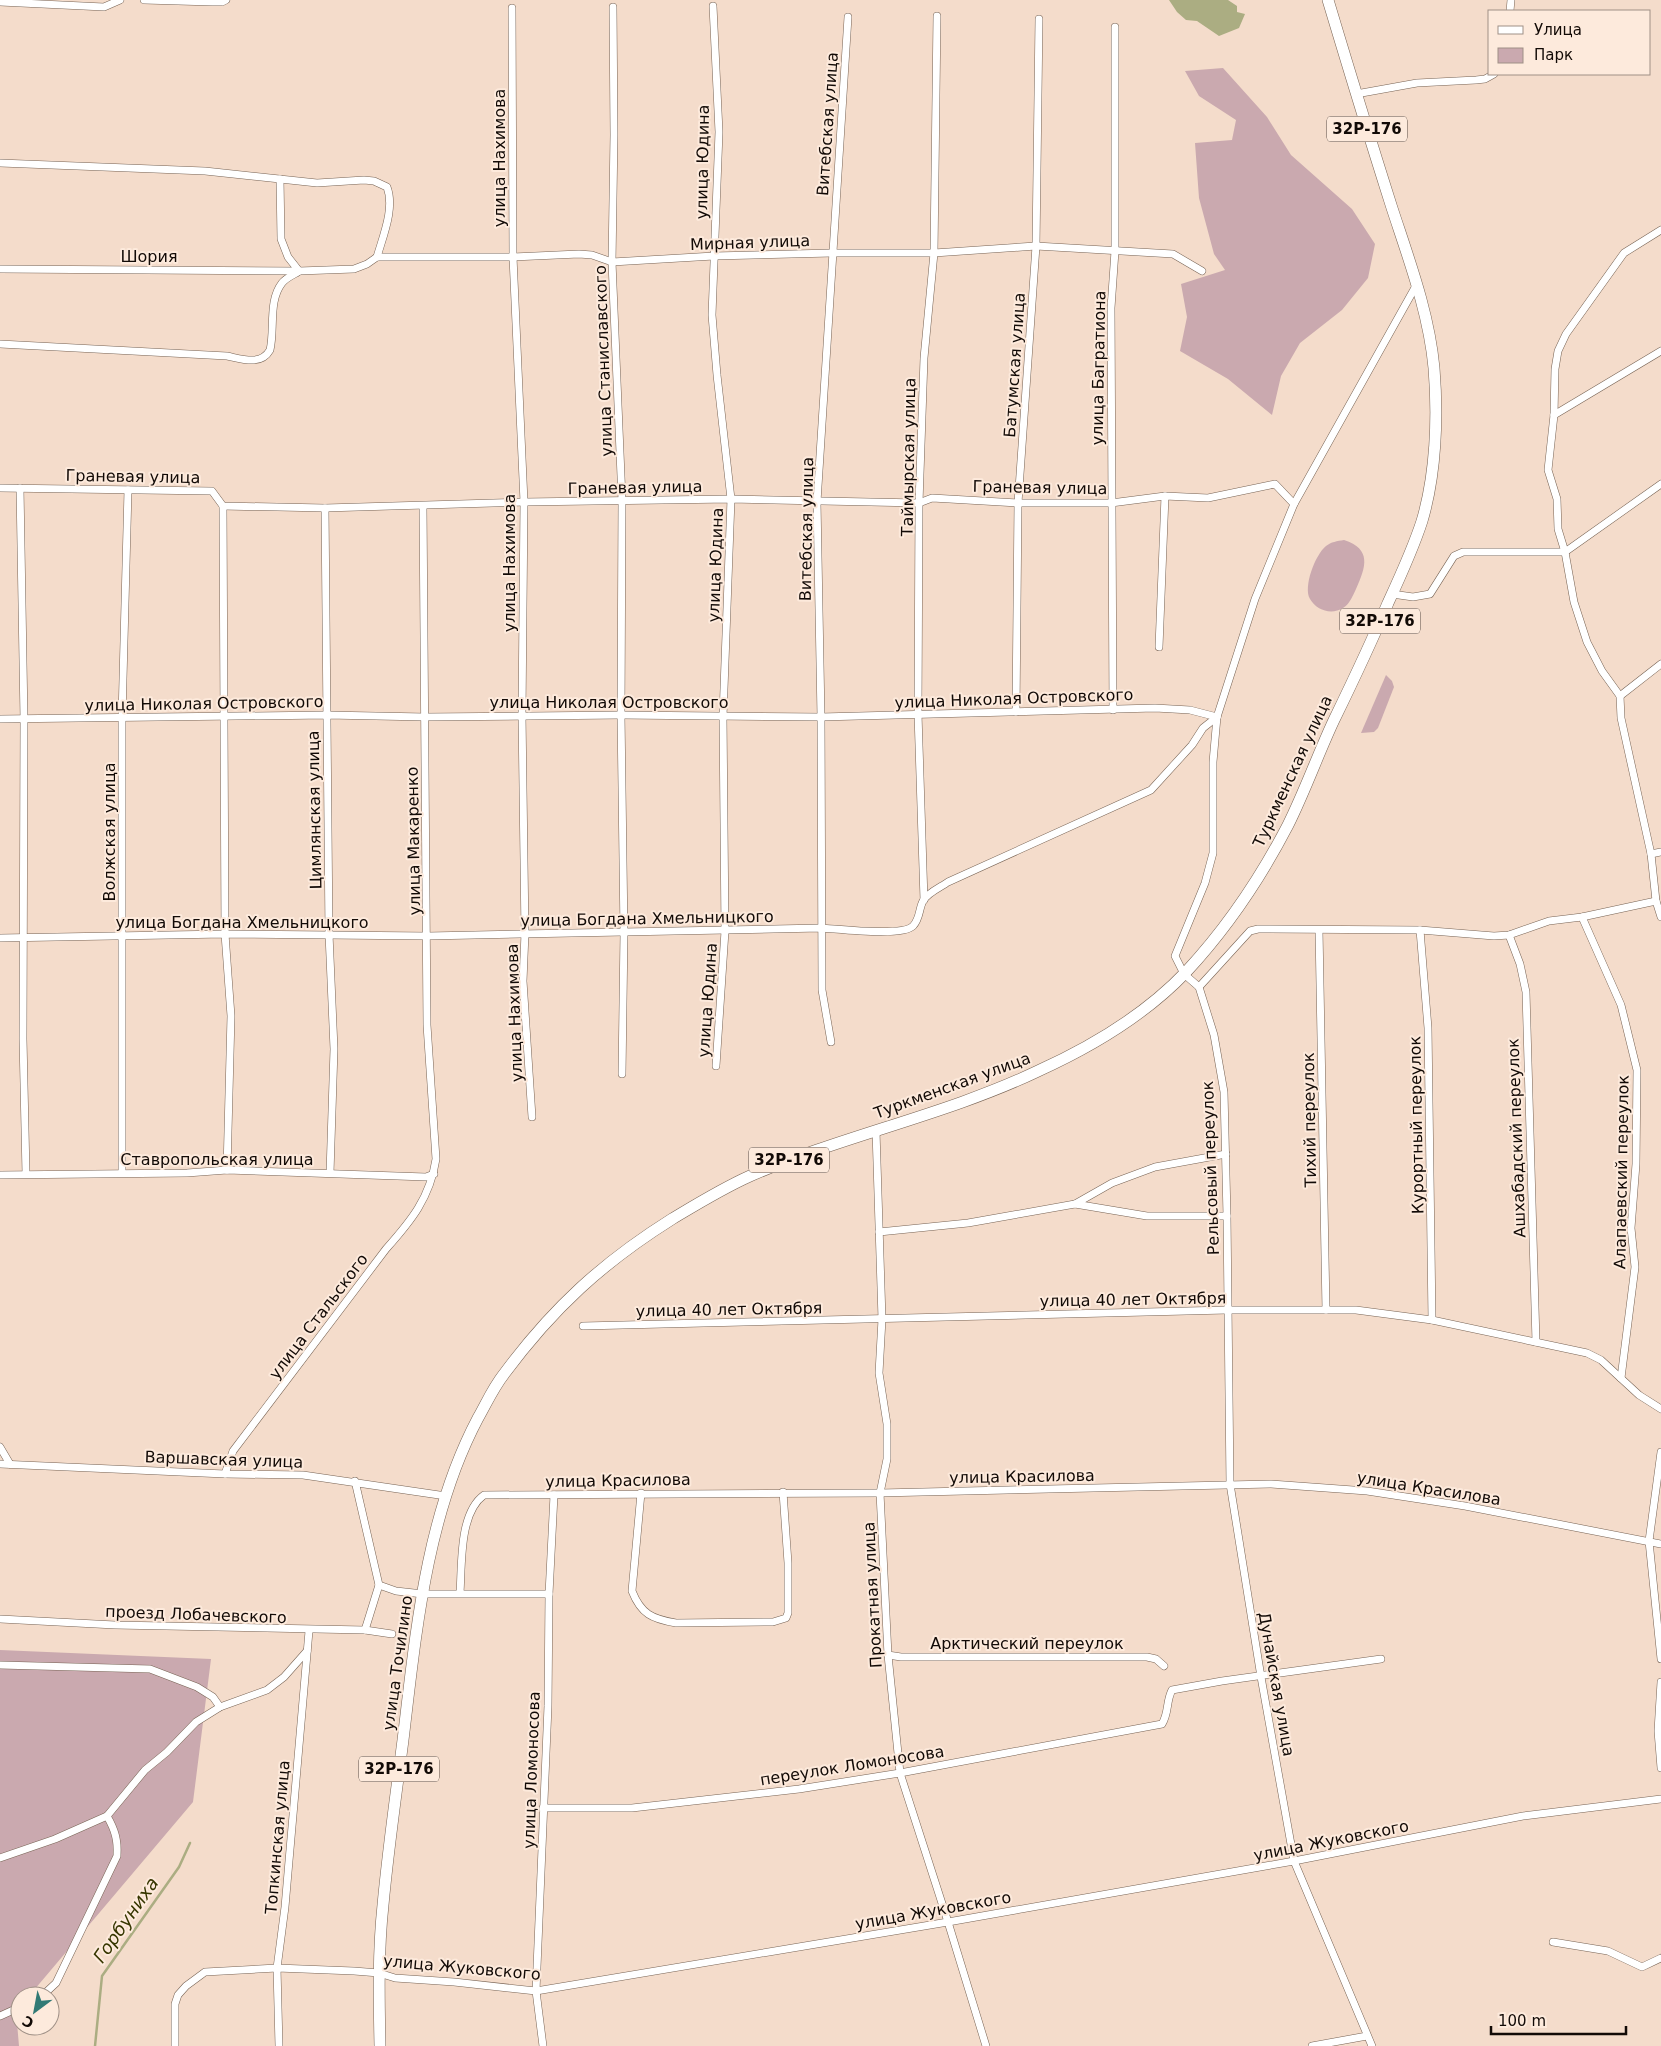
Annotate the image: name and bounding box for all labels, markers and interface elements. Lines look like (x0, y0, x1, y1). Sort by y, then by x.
legend (1488, 10, 1651, 75)
text: Улица (1534, 21, 1582, 39)
text: Парк (1534, 46, 1573, 64)
street label: Витебская улица (813, 51, 842, 197)
street label: улица Нахимова (490, 89, 509, 227)
street label: улица Юдина (692, 104, 713, 220)
road number: 32Р-176 (1327, 116, 1407, 142)
street label: Мирная улица (690, 231, 810, 254)
street label: Шория (120, 247, 178, 266)
street label: улица Станиславского (591, 265, 616, 457)
street label: улица Багратиона (1088, 290, 1109, 446)
street label: Батумская улица (1000, 292, 1029, 438)
street label: Таймырская улица (898, 378, 919, 537)
street label: Витебская улица (796, 457, 817, 601)
street label: Граневая улица (65, 466, 201, 487)
street label: Граневая улица (567, 477, 703, 498)
street label: Граневая улица (972, 477, 1108, 498)
street label: улица Нахимова (500, 494, 519, 632)
street label: улица Юдина (704, 507, 727, 623)
road number: 32Р-176 (1340, 608, 1420, 634)
street label: улица Николая Островского (894, 685, 1134, 712)
street label: улица Николая Островского (84, 692, 324, 715)
street label: Туркменская улица (1249, 692, 1336, 851)
street label: улица Николая Островского (489, 693, 729, 712)
street label: Цимлянская улица (304, 730, 325, 890)
street label: Волжская улица (100, 762, 119, 902)
street label: улица Макаренко (403, 766, 424, 916)
street label: улица Богдана Хмельницкого (520, 907, 774, 930)
street label: улица Богдана Хмельницкого (115, 913, 369, 932)
street label: улица Юдина (694, 942, 721, 1058)
street label: улица Нахимова (503, 943, 526, 1083)
street label: Курортный переулок (1405, 1035, 1428, 1214)
street label: Ашхабадский переулок (1504, 1038, 1529, 1238)
street label: Туркменская улица (870, 1048, 1033, 1123)
street label: Тихий переулок (1299, 1052, 1320, 1189)
street label: Алапаевский переулок (1610, 1074, 1633, 1269)
street label: Рельсовый переулок (1198, 1080, 1223, 1256)
road number: 32Р-176 (749, 1148, 829, 1172)
street label: Ставропольская улица (120, 1150, 314, 1169)
street label: улица Стальского (265, 1250, 372, 1383)
street label: улица 40 лет Октября (1040, 1288, 1226, 1311)
street label: улица 40 лет Октября (636, 1298, 822, 1321)
street label: Варшавская улица (144, 1447, 304, 1472)
street label: улица Красилова (949, 1466, 1095, 1487)
street label: улица Красилова (1356, 1468, 1502, 1509)
street label: улица Красилова (545, 1470, 691, 1491)
street label: Прокатная улица (859, 1521, 886, 1669)
street label: улица Точилино (379, 1594, 416, 1732)
street label: проезд Лобачевского (105, 1602, 287, 1627)
street label: Дунайская улица (1254, 1610, 1299, 1758)
street label: Арктический переулок (930, 1634, 1124, 1653)
street label: улица Ломоносова (519, 1691, 544, 1849)
street label: переулок Ломоносова (759, 1742, 946, 1789)
road number: 32Р-176 (359, 1756, 439, 1782)
street label: Топкинская улица (261, 1759, 294, 1916)
street label: улица Жуковского (1252, 1816, 1410, 1865)
water label: Горбуниха (88, 1873, 163, 1966)
street label: улица Жуковского (854, 1887, 1012, 1934)
street label: улица Жуковского (382, 1951, 541, 1984)
north arrow (10, 1986, 60, 2036)
scale bar (1491, 2004, 1626, 2036)
text: 100 m (1498, 2012, 1546, 2030)
text: С (20, 2013, 37, 2032)

